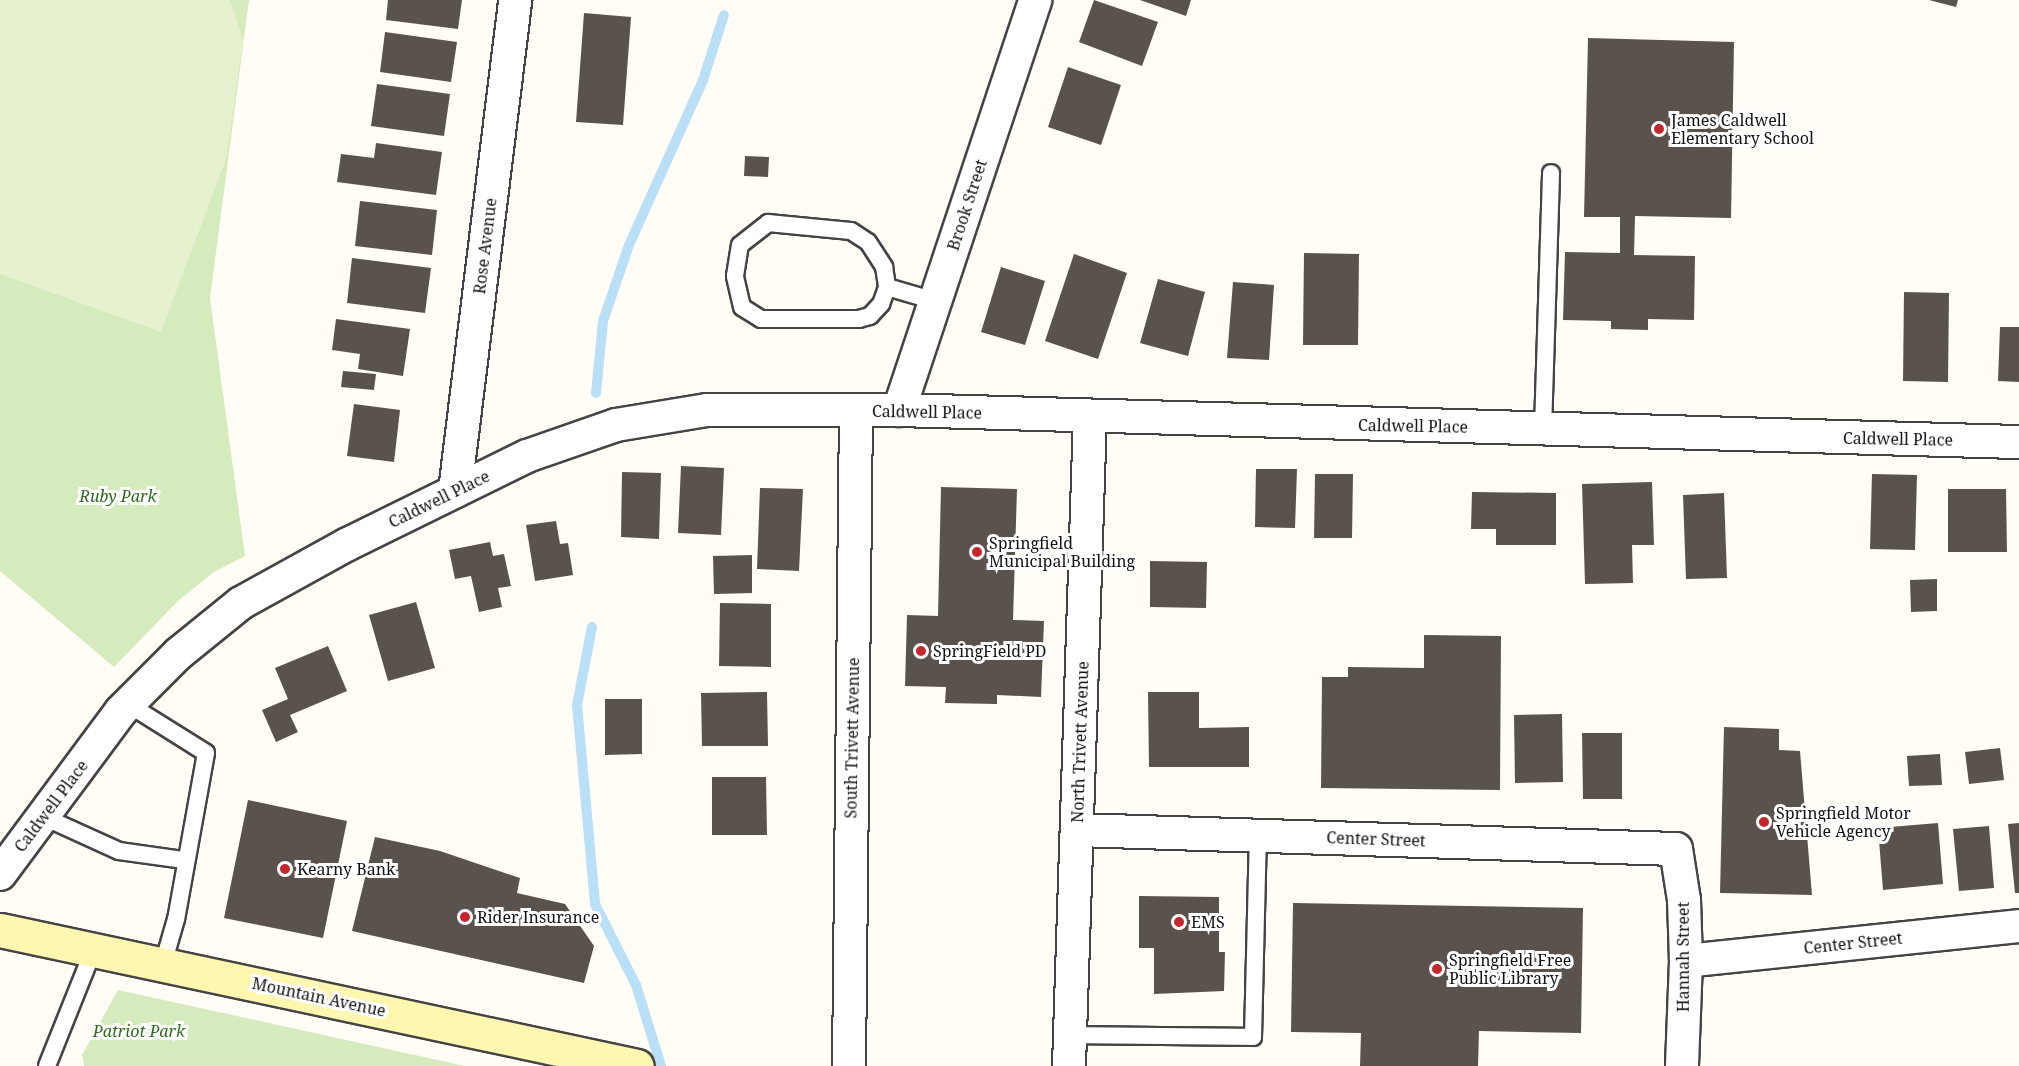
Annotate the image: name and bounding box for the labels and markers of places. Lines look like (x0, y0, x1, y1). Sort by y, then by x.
place label: James Caldwell Elementary School (1671, 110, 1814, 148)
marker: James Caldwell Elementary School (1652, 122, 1666, 136)
place label: Springfield Municipal Building (989, 533, 1135, 571)
marker: Springfield Municipal Building (970, 545, 984, 559)
place label: SpringField PD (933, 641, 1046, 661)
marker: SpringField PD (914, 644, 928, 658)
place label: Springfield Motor Vehicle Agency (1776, 803, 1911, 841)
marker: Springfield Motor Vehicle Agency (1757, 815, 1771, 829)
place label: Kearny Bank (297, 859, 395, 879)
marker: Kearny Bank (278, 862, 292, 876)
place label: Rider Insurance (477, 907, 599, 927)
marker: Rider Insurance (458, 910, 472, 924)
place label: EMS (1191, 912, 1225, 932)
marker: EMS (1172, 915, 1186, 929)
place label: Springfield Free Public Library (1449, 950, 1571, 988)
marker: Springfield Free Public Library (1430, 962, 1444, 976)

